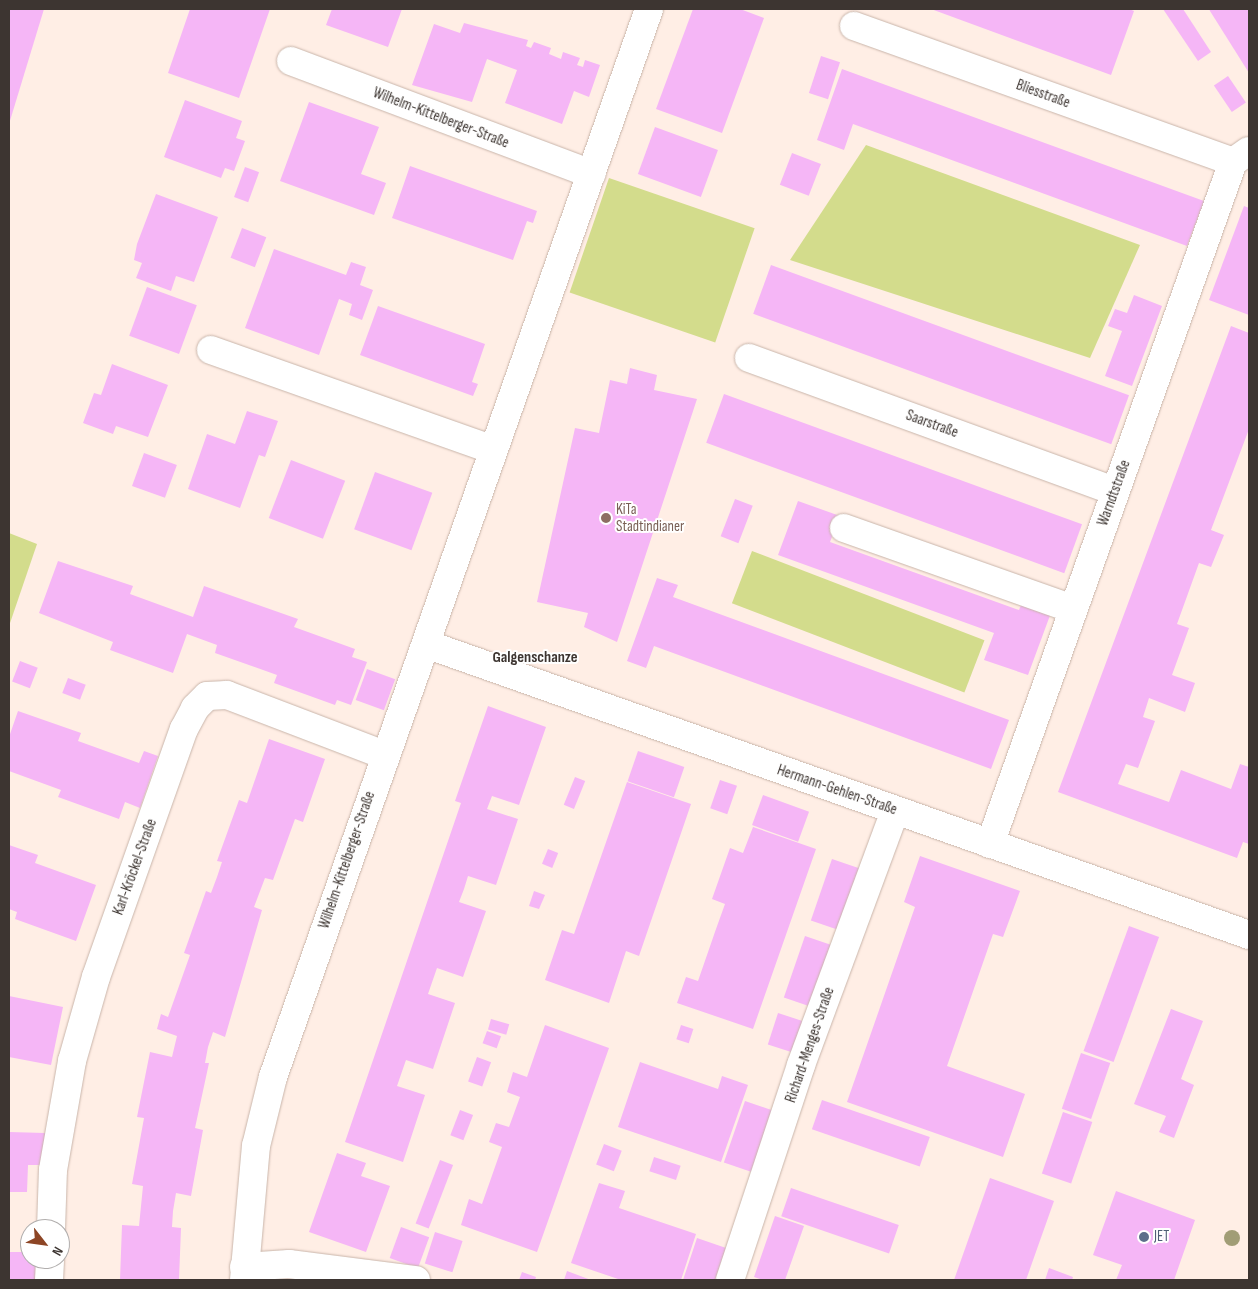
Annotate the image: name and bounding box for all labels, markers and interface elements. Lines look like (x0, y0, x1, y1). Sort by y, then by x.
street label: Bliesstraße (1014, 76, 1072, 112)
street label: Wilhelm-Kittelberger-Straße (371, 84, 511, 152)
street label: Saarstraße (903, 406, 961, 442)
street label: Warndtstraße (1094, 458, 1134, 528)
place label: KiTa Stadtindianer (616, 500, 684, 535)
marker: KiTa Stadtindianer (600, 512, 612, 524)
district label: Galgenschanze (492, 648, 578, 668)
street label: Hermann-Gehlen-Straße (775, 761, 899, 819)
street label: Wilhelm-Kittelberger-Straße (315, 789, 379, 931)
street label: Karl-Kröckel-Straße (109, 816, 161, 918)
street label: Richard-Menges-Straße (782, 985, 838, 1105)
north arrow (20, 1219, 70, 1269)
place label: JET (1154, 1228, 1169, 1246)
marker: JET (1138, 1231, 1150, 1243)
text: N (48, 1244, 67, 1259)

